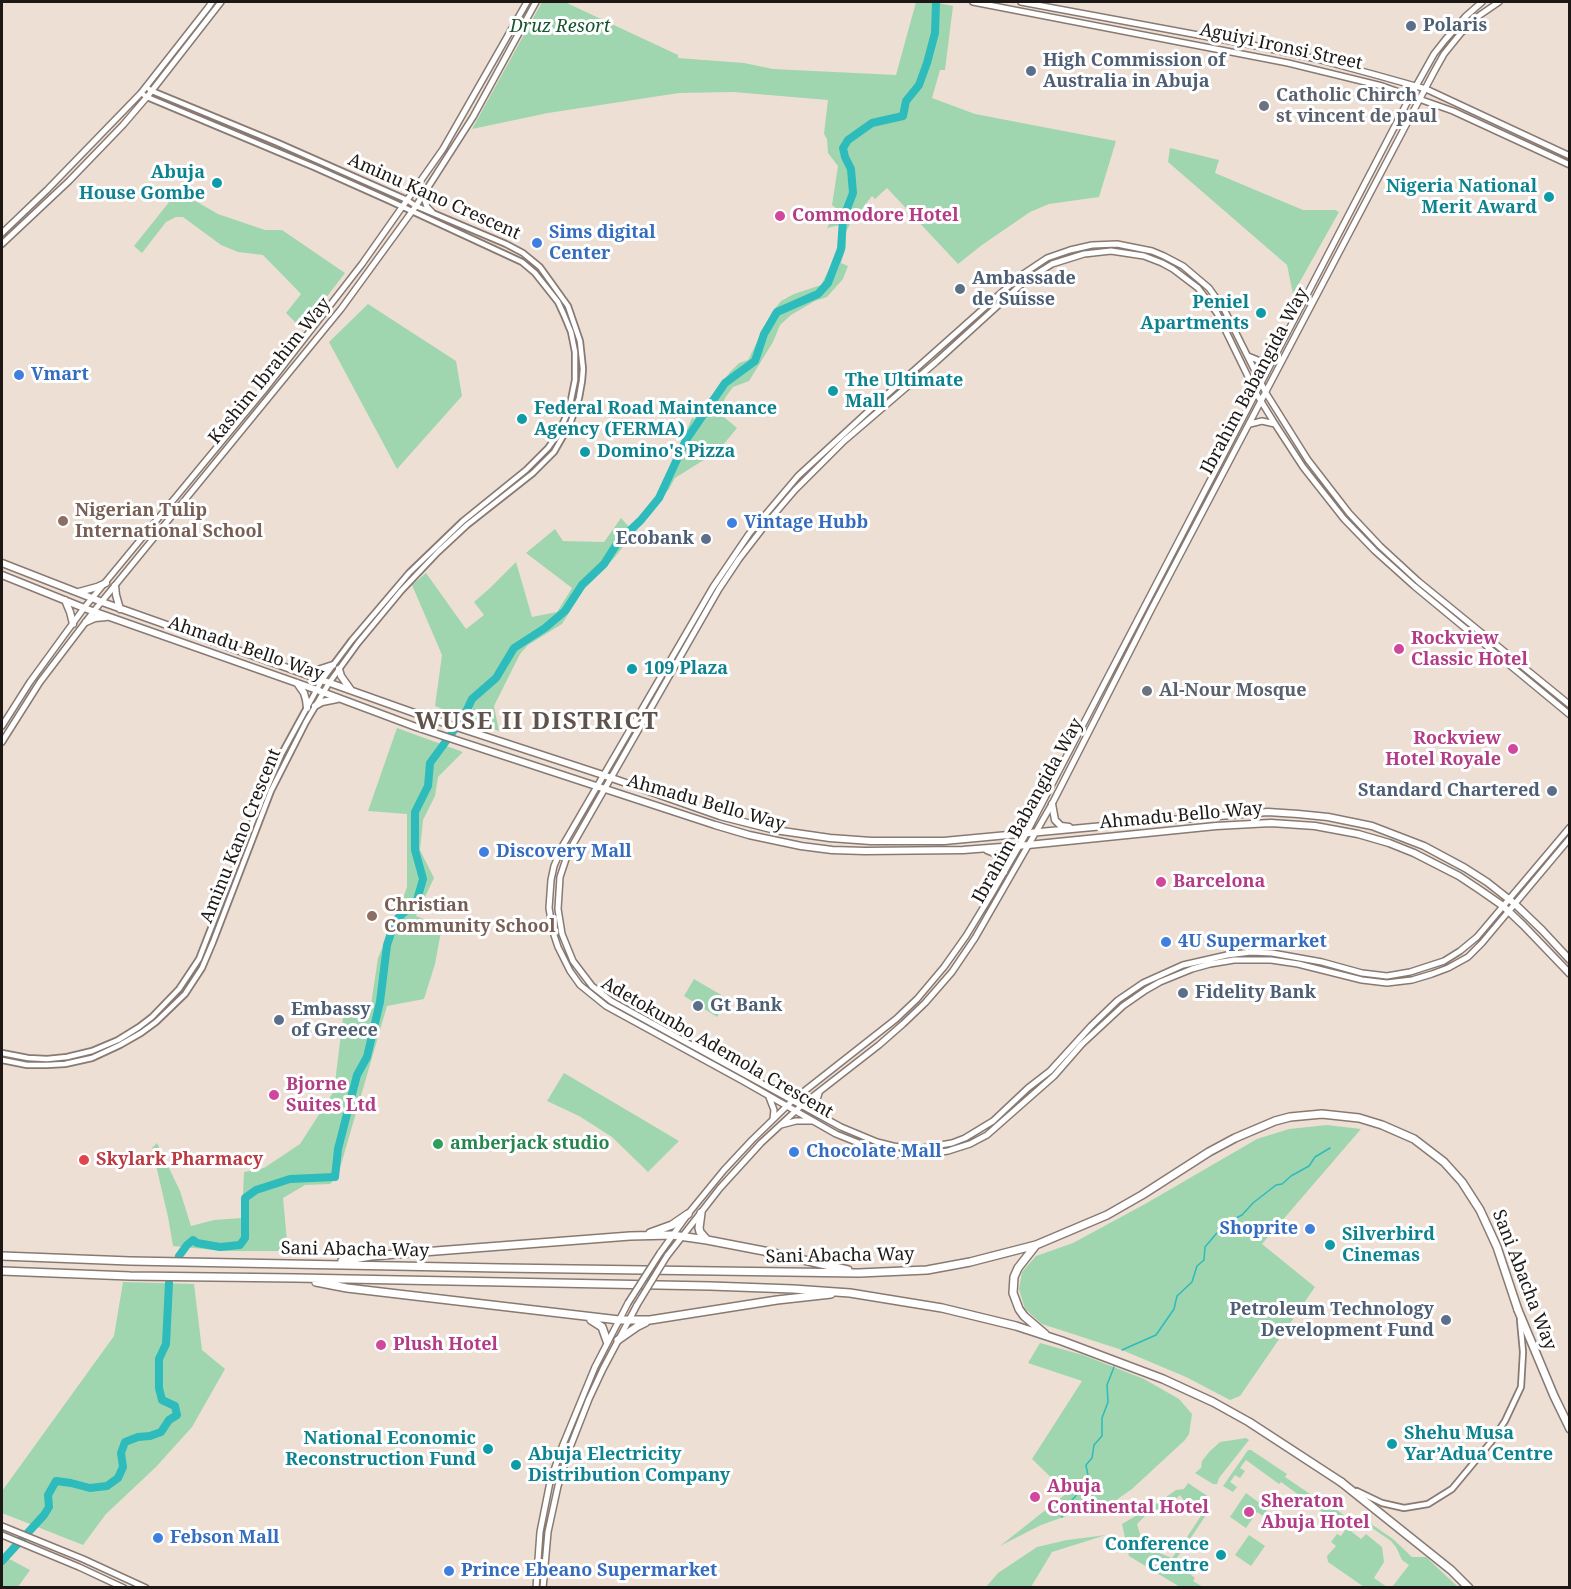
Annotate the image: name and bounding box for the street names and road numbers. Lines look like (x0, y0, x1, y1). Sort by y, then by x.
street label: Aguiyi Ironsi Street (1198, 19, 1364, 75)
street label: Aminu Kano Crescent (345, 149, 523, 245)
street label: Ibrahim Babangida Way (1197, 284, 1313, 478)
street label: Kashim Ibrahim Way (204, 293, 336, 449)
street label: Ahmadu Bello Way (165, 612, 327, 686)
street label: Ibrahim Babangida Way (968, 715, 1088, 907)
street label: Aminu Kano Crescent (196, 746, 286, 926)
street label: Ahmadu Bello Way (624, 770, 788, 836)
street label: Ahmadu Bello Way (1099, 798, 1263, 834)
street label: Adetokunbo Ademola Crescent (597, 973, 837, 1123)
street label: Sani Abacha Way (1487, 1207, 1561, 1353)
street label: Sani Abacha Way (281, 1238, 429, 1262)
street label: Sani Abacha Way (766, 1244, 914, 1268)

